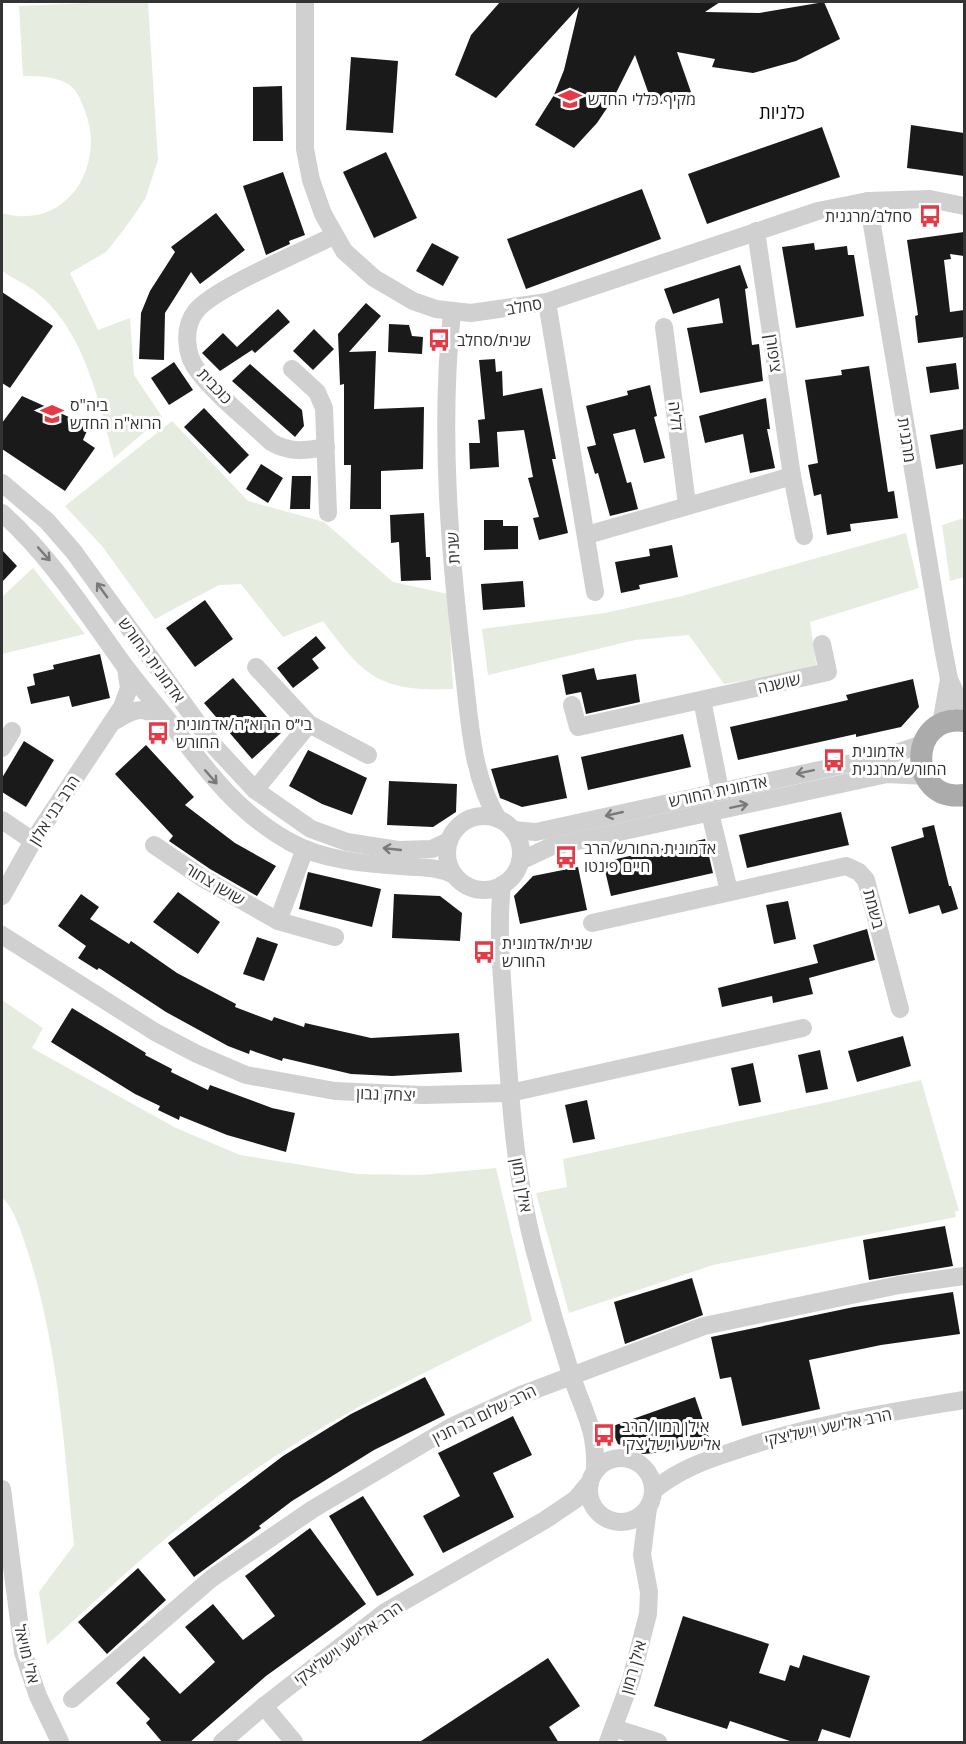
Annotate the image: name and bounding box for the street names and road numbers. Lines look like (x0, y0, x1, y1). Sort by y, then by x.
street label: סחלב (504, 292, 544, 320)
street label: ציפורן (760, 333, 788, 374)
street label: כוכבית (193, 363, 237, 409)
street label: דליה (663, 400, 689, 432)
street label: מרגנית (893, 416, 921, 464)
street label: שנית (441, 531, 465, 565)
street label: אדמונית החורש (114, 613, 190, 707)
street label: שושנה (755, 667, 803, 699)
street label: אדמונית החורש (667, 770, 769, 812)
street label: הרב בני אלון (23, 771, 85, 849)
street label: שושן צחור (181, 858, 249, 910)
street label: בשמת (858, 887, 890, 932)
street label: יצחק נבון (356, 1082, 416, 1106)
street label: אילן רמון (506, 1156, 538, 1214)
street label: הרב שלום בר חנין (428, 1379, 540, 1449)
street label: הרב אלישע וישליצקי (762, 1403, 894, 1451)
street label: הרב אלישע וישליצקי (289, 1596, 407, 1690)
street label: אלי מויאל (9, 1622, 45, 1686)
street label: אילן רמון (615, 1637, 651, 1697)

